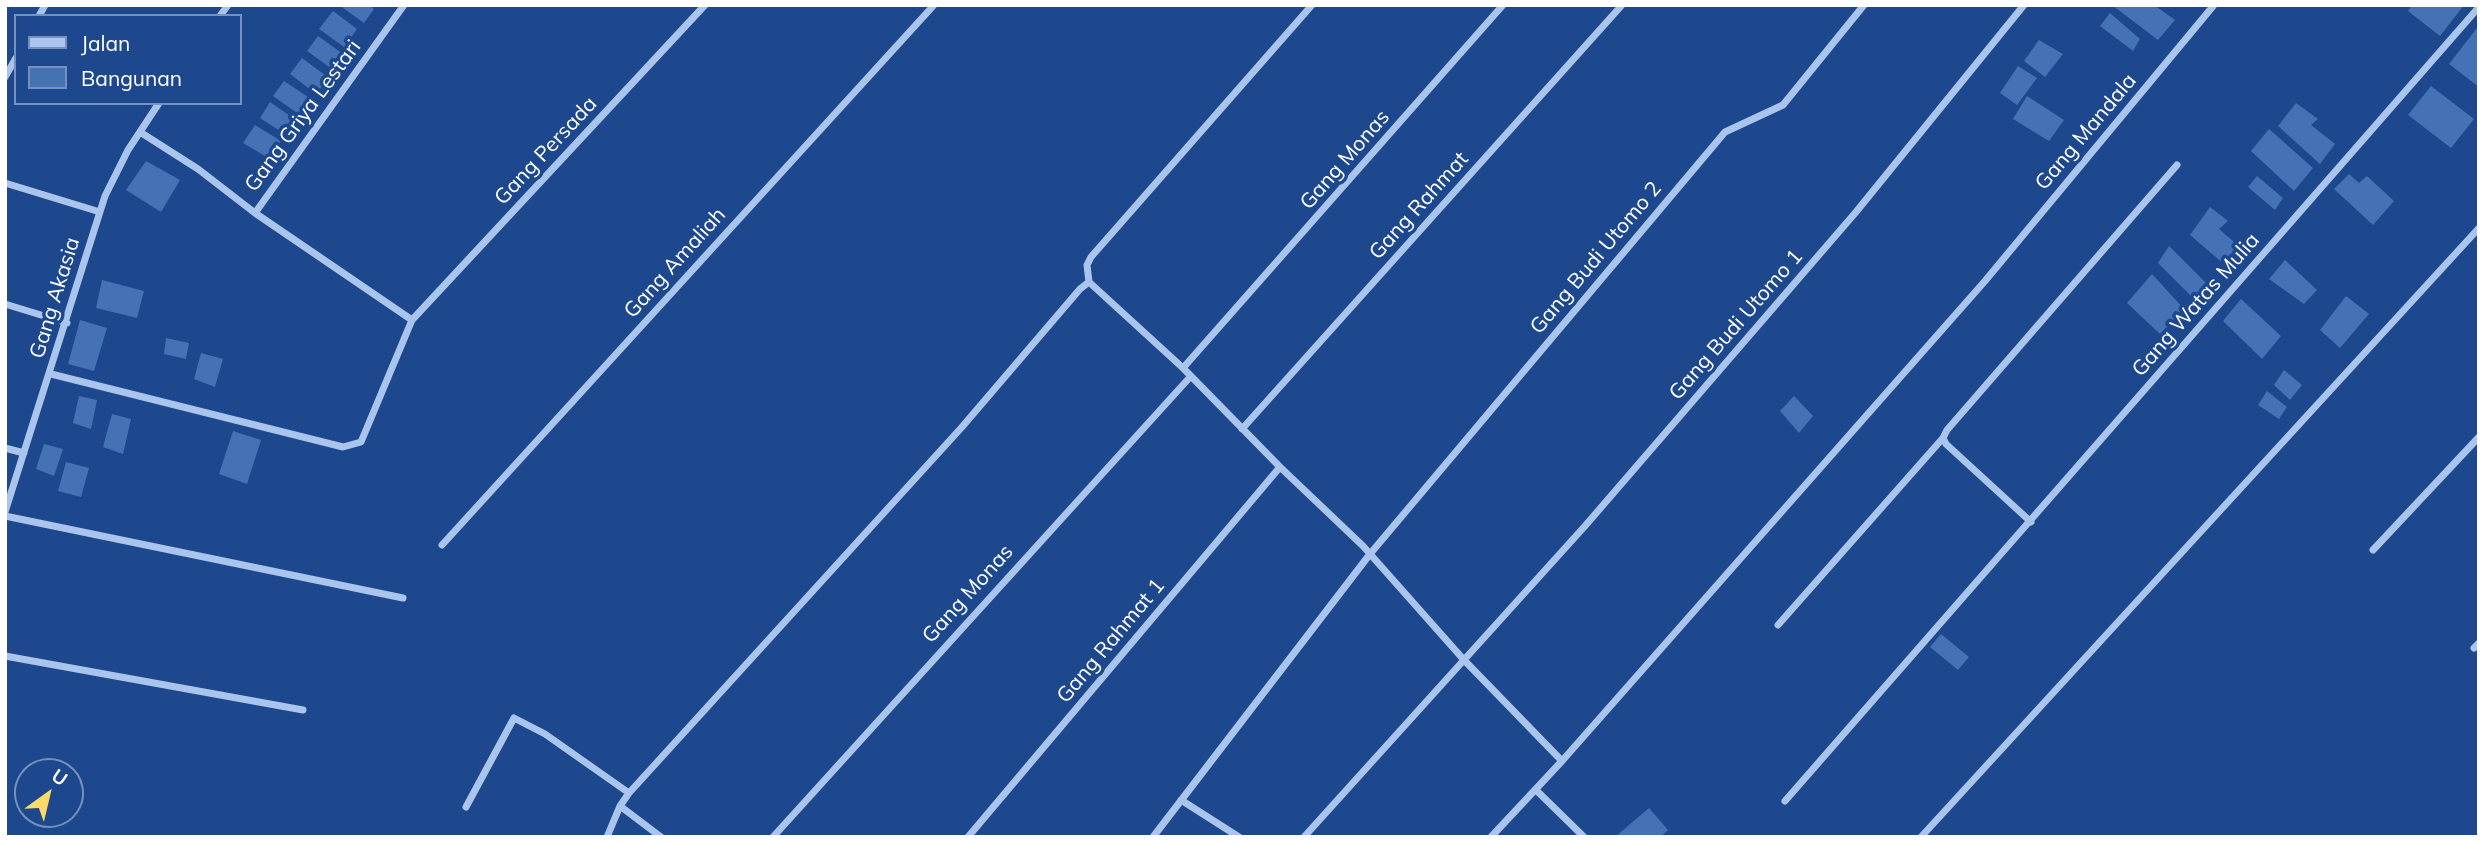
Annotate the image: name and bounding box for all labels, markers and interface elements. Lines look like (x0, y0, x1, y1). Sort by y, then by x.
legend (14, 14, 242, 105)
text: Jalan (81, 30, 130, 56)
street label: Gang Griya Lestari (240, 35, 366, 197)
text: Bangunan (81, 65, 182, 91)
street label: Gang Mandala (2030, 69, 2142, 195)
street label: Gang Persada (489, 92, 603, 210)
street label: Gang Monas (1295, 105, 1395, 215)
street label: Gang Rahmat (1364, 147, 1474, 265)
street label: Gang Budi Utomo 2 (1525, 177, 1667, 339)
street label: Gang Amaliah (619, 203, 731, 323)
street label: Gang Watas Mulia (2127, 228, 2265, 382)
street label: Gang Akasia (25, 234, 85, 362)
street label: Gang Budi Utomo 1 (1664, 245, 1808, 405)
street label: Gang Monas (917, 540, 1019, 648)
street label: Gang Rahmat 1 (1052, 574, 1170, 708)
north arrow (14, 758, 84, 828)
text: U (47, 763, 72, 791)

